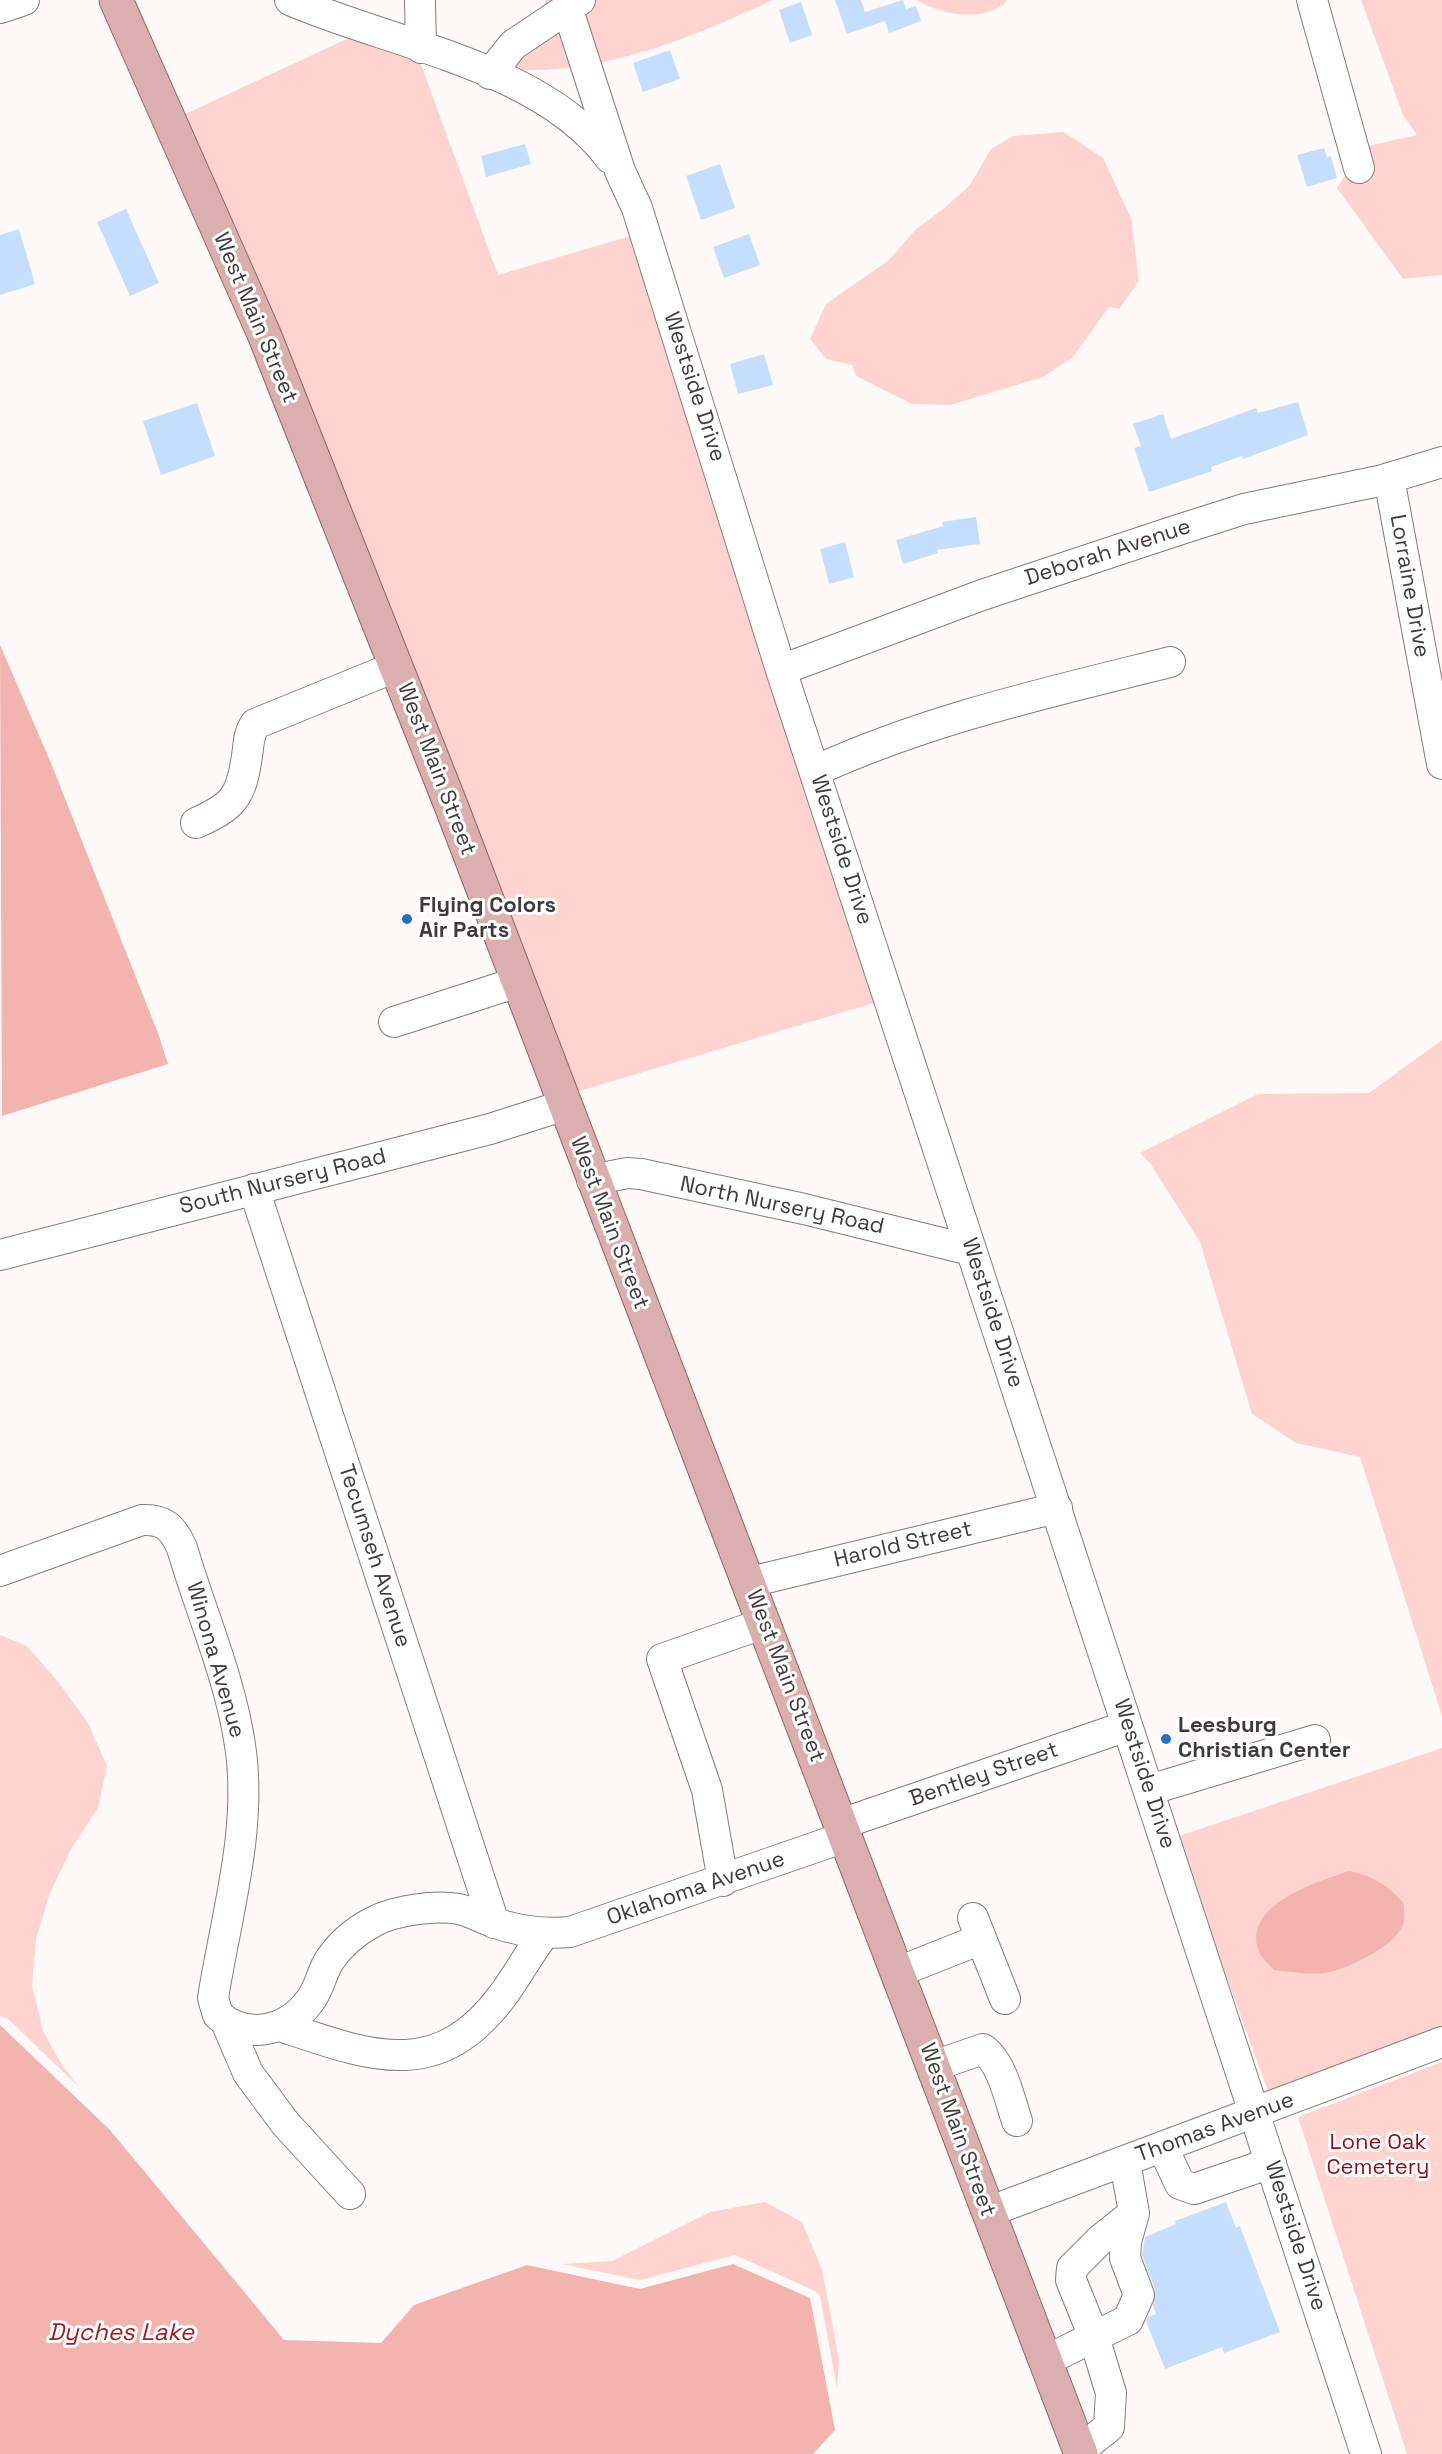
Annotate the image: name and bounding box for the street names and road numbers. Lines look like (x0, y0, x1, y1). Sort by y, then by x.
street label: West Main Street (207, 229, 303, 407)
street label: Westside Drive (657, 309, 731, 465)
street label: Lorraine Drive (1383, 512, 1435, 660)
street label: Deborah Avenue (1022, 514, 1194, 592)
street label: West Main Street (391, 679, 481, 859)
street label: Westside Drive (804, 772, 878, 928)
street label: West Main Street (564, 1133, 654, 1313)
street label: South Nursery Road (177, 1144, 389, 1220)
street label: North Nursery Road (678, 1171, 886, 1241)
street label: Westside Drive (955, 1235, 1029, 1391)
street label: Tecumseh Avenue (332, 1461, 416, 1651)
street label: Harold Street (831, 1516, 975, 1574)
street label: Winona Avenue (180, 1579, 250, 1741)
street label: West Main Street (740, 1586, 830, 1766)
street label: Westside Drive (1107, 1696, 1181, 1852)
street label: Bentley Street (906, 1737, 1062, 1813)
street label: Oklahoma Avenue (603, 1846, 789, 1932)
street label: West Main Street (913, 2040, 1001, 2220)
street label: Thomas Avenue (1132, 2087, 1298, 2169)
street label: Westside Drive (1258, 2158, 1332, 2314)

